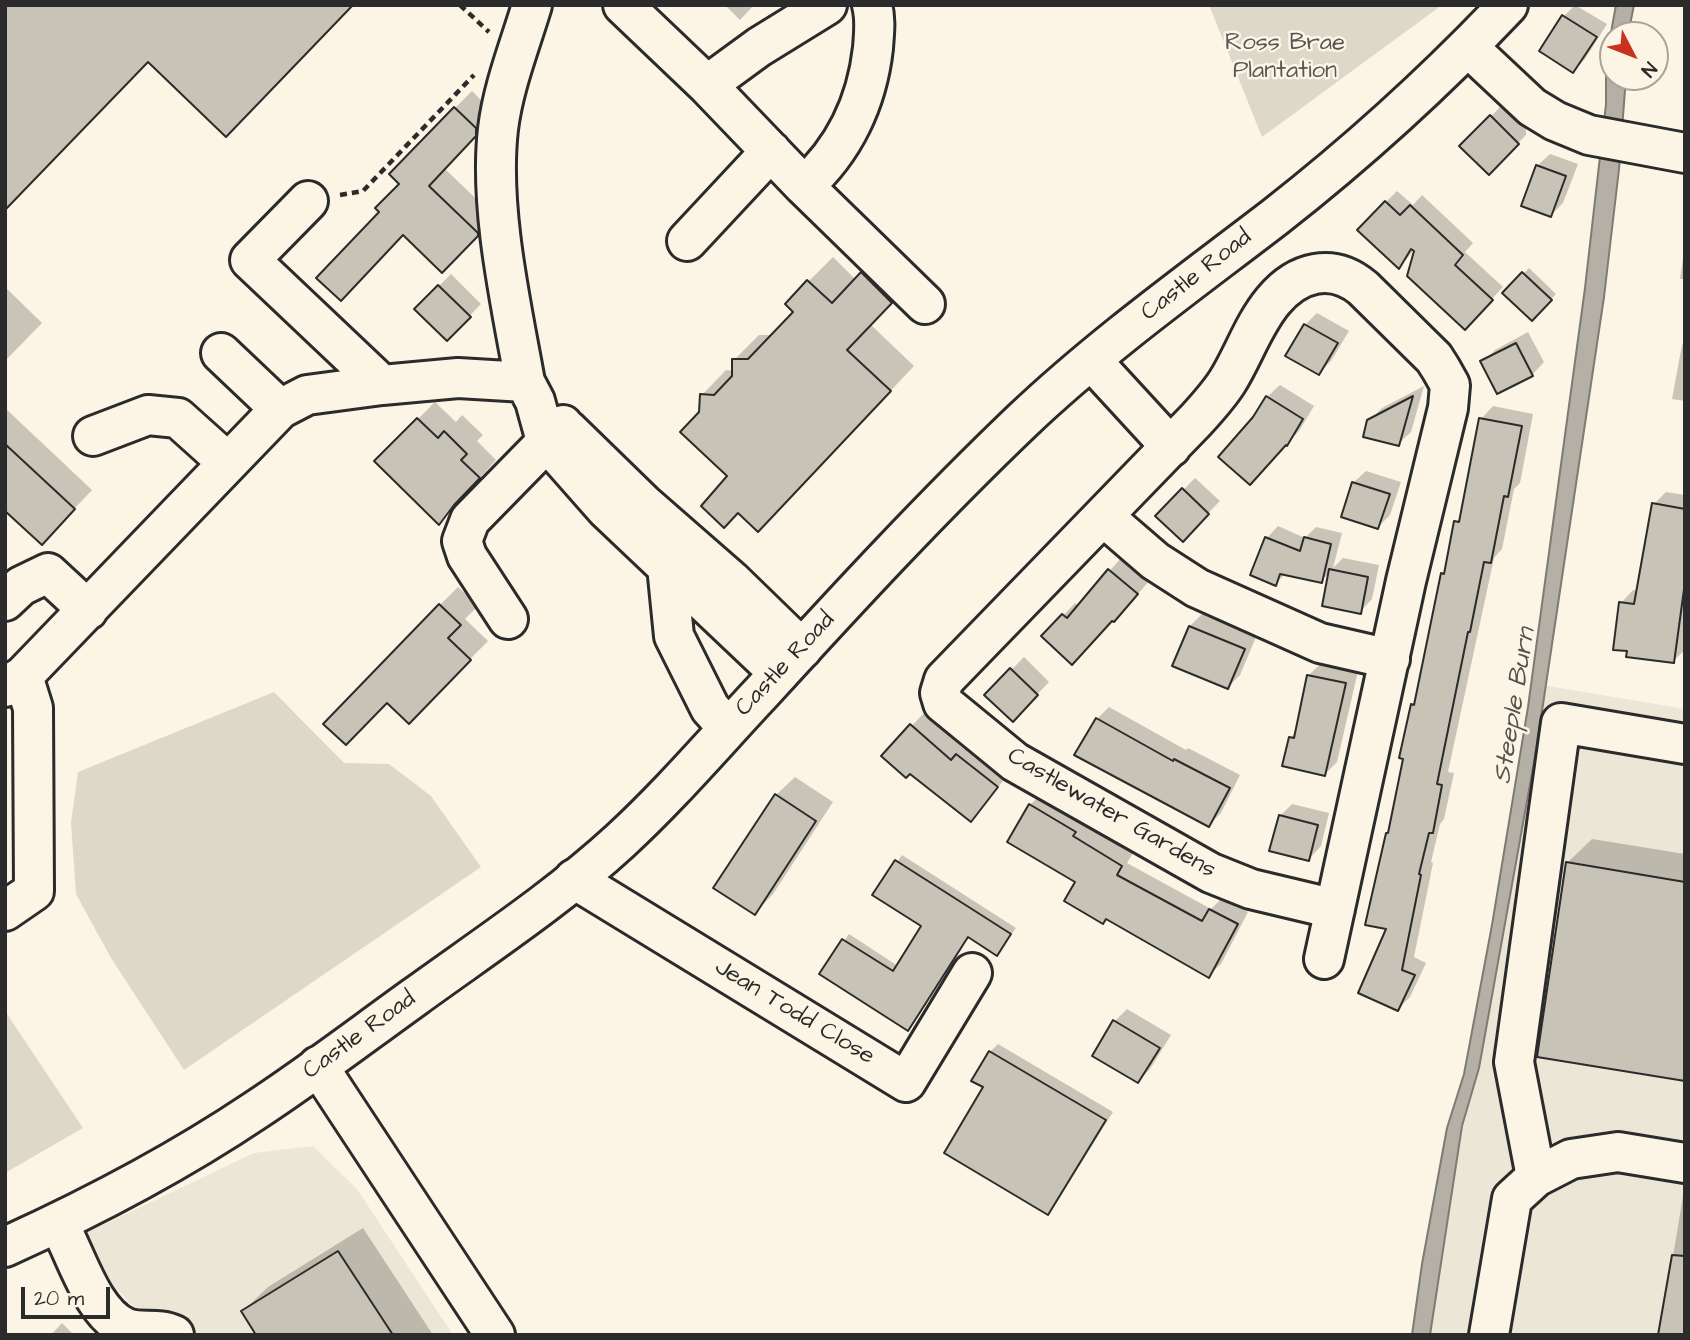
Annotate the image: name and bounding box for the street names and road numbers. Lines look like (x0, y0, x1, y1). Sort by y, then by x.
street label: Castle Road (1136, 224, 1258, 328)
street label: Castle Road (730, 607, 842, 723)
street label: Castlewater Gardens (1001, 742, 1221, 886)
street label: Jean Todd Close (709, 954, 879, 1072)
street label: Castle Road (298, 985, 422, 1087)

